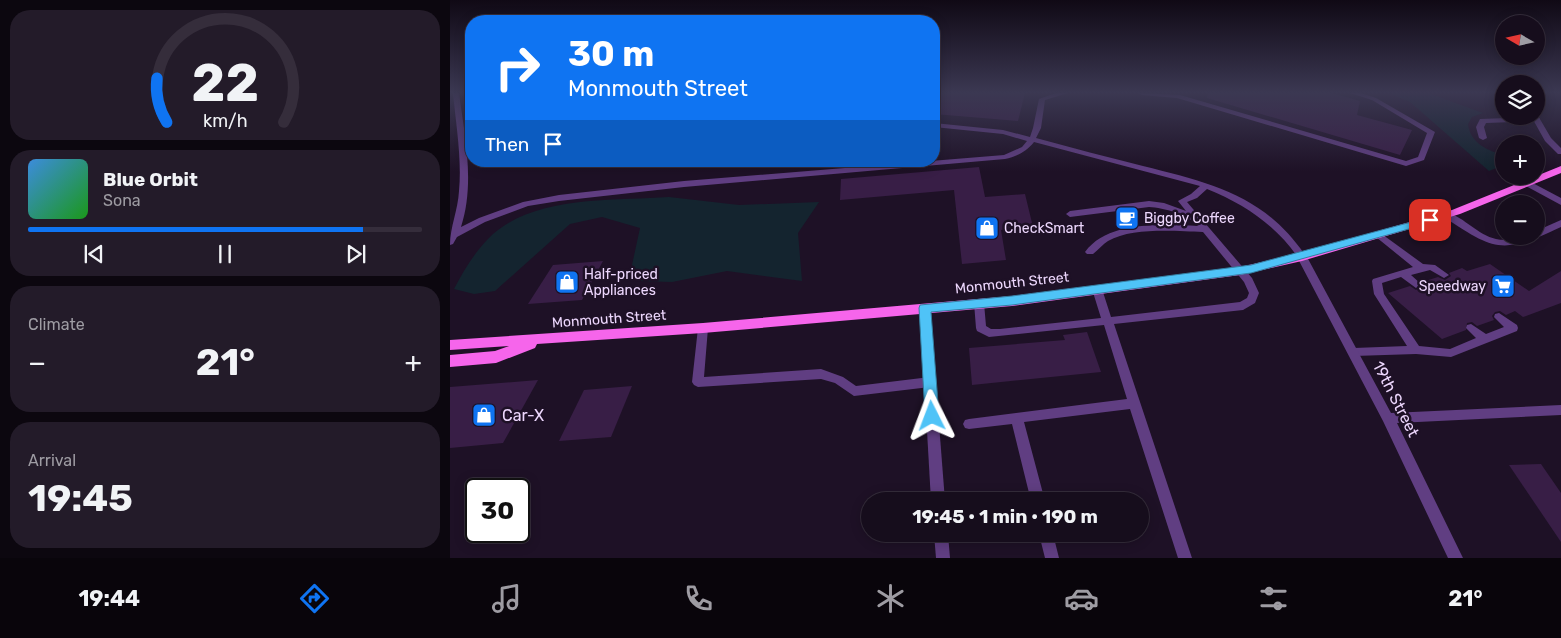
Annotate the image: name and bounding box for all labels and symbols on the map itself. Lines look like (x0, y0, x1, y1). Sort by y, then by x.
north arrow (1495, 15, 1545, 65)
pin (1409, 199, 1451, 241)
cafe icon: Biggby Coffee (1114, 205, 1140, 231)
place label: Biggby Coffee (1144, 210, 1235, 227)
shop icon: CheckSmart (974, 215, 1000, 241)
place label: CheckSmart (1004, 220, 1085, 237)
place label: Half-priced Appliances (584, 266, 658, 299)
shop icon: Half-priced Appliances (554, 269, 580, 295)
street label: Monmouth Street (954, 269, 1070, 297)
supermarket icon: Speedway (1490, 273, 1516, 299)
place label: Speedway (1419, 278, 1486, 295)
street label: Monmouth Street (551, 306, 667, 331)
street label: 19th Street (1369, 358, 1423, 440)
position arrow (905, 389, 957, 441)
shop icon: Car-X (471, 402, 497, 428)
place label: Car-X (502, 406, 544, 425)
speed limit sign: 30 (465, 478, 530, 543)

